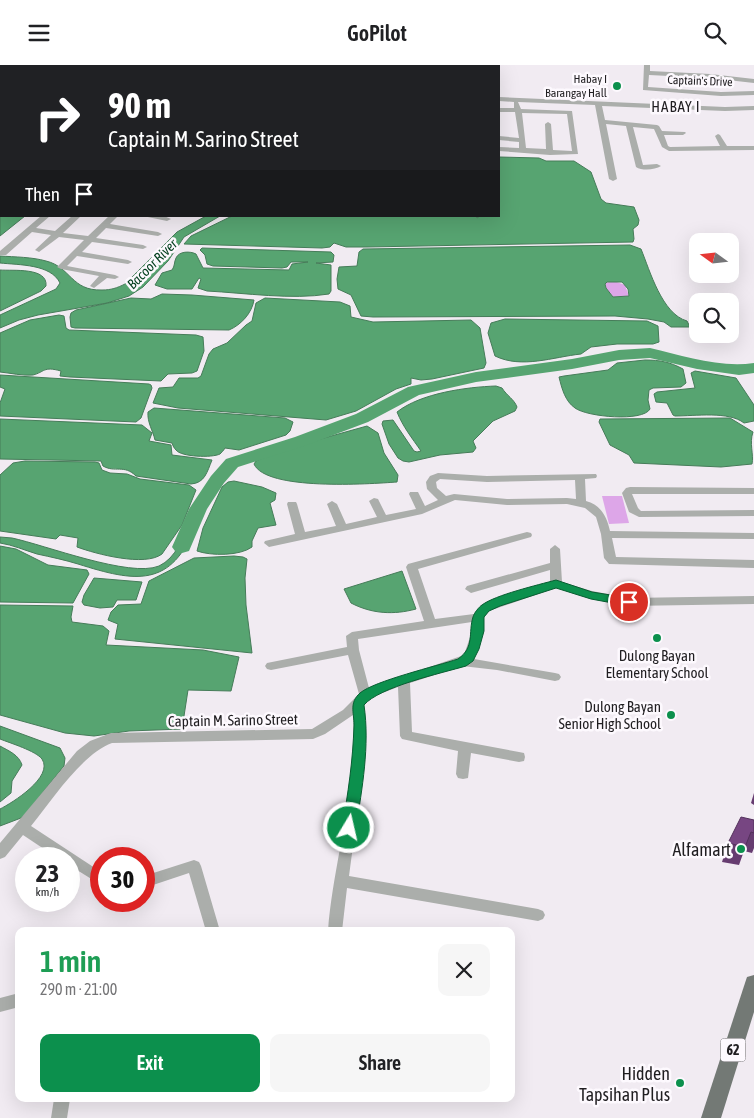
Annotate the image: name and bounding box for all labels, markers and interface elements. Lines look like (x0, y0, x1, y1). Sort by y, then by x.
icon: menu (25, 19, 53, 47)
icon: search (701, 19, 729, 47)
text: GoPilot (347, 20, 407, 46)
place label: Habay I Barangay Hall (545, 72, 608, 100)
street label: Captain's Drive (667, 73, 733, 89)
marker: Habay I Barangay Hall (611, 80, 623, 92)
icon: right (25, 85, 90, 150)
text: 90 m (108, 85, 171, 125)
district label: HABAY I (651, 98, 701, 115)
text: Captain M. Sarino Street (108, 126, 299, 152)
icon: arrive (70, 180, 98, 208)
text: Then (25, 183, 60, 205)
north arrow (689, 233, 739, 283)
map controls (689, 233, 739, 343)
water label: Bacoor River (124, 235, 181, 292)
button: search (689, 293, 739, 343)
pin (608, 581, 650, 623)
icon: arrive (615, 588, 643, 616)
marker: Dulong Bayan Elementary School (651, 632, 663, 644)
place label: Dulong Bayan Elementary School (605, 647, 709, 681)
place label: Dulong Bayan Senior High School (558, 698, 661, 732)
marker: Dulong Bayan Senior High School (665, 709, 677, 721)
street label: Captain M. Sarino Street (168, 710, 298, 730)
position arrow (322, 801, 374, 853)
place label: Alfamart (672, 839, 731, 860)
marker: Alfamart (735, 843, 747, 855)
speed limit sign: 30 (90, 847, 155, 912)
text: 23 (36, 859, 59, 887)
text: km/h (36, 885, 59, 899)
text: 1 min (40, 944, 101, 978)
button: close (438, 944, 490, 996)
text: 290 m · 21:00 (40, 980, 117, 998)
button: Exit (40, 1034, 260, 1092)
button: Share (270, 1034, 490, 1092)
road number: 62 (720, 1039, 746, 1061)
place label: Hidden Tapsihan Plus (579, 1063, 670, 1105)
marker: Hidden Tapsihan Plus (674, 1077, 686, 1089)

